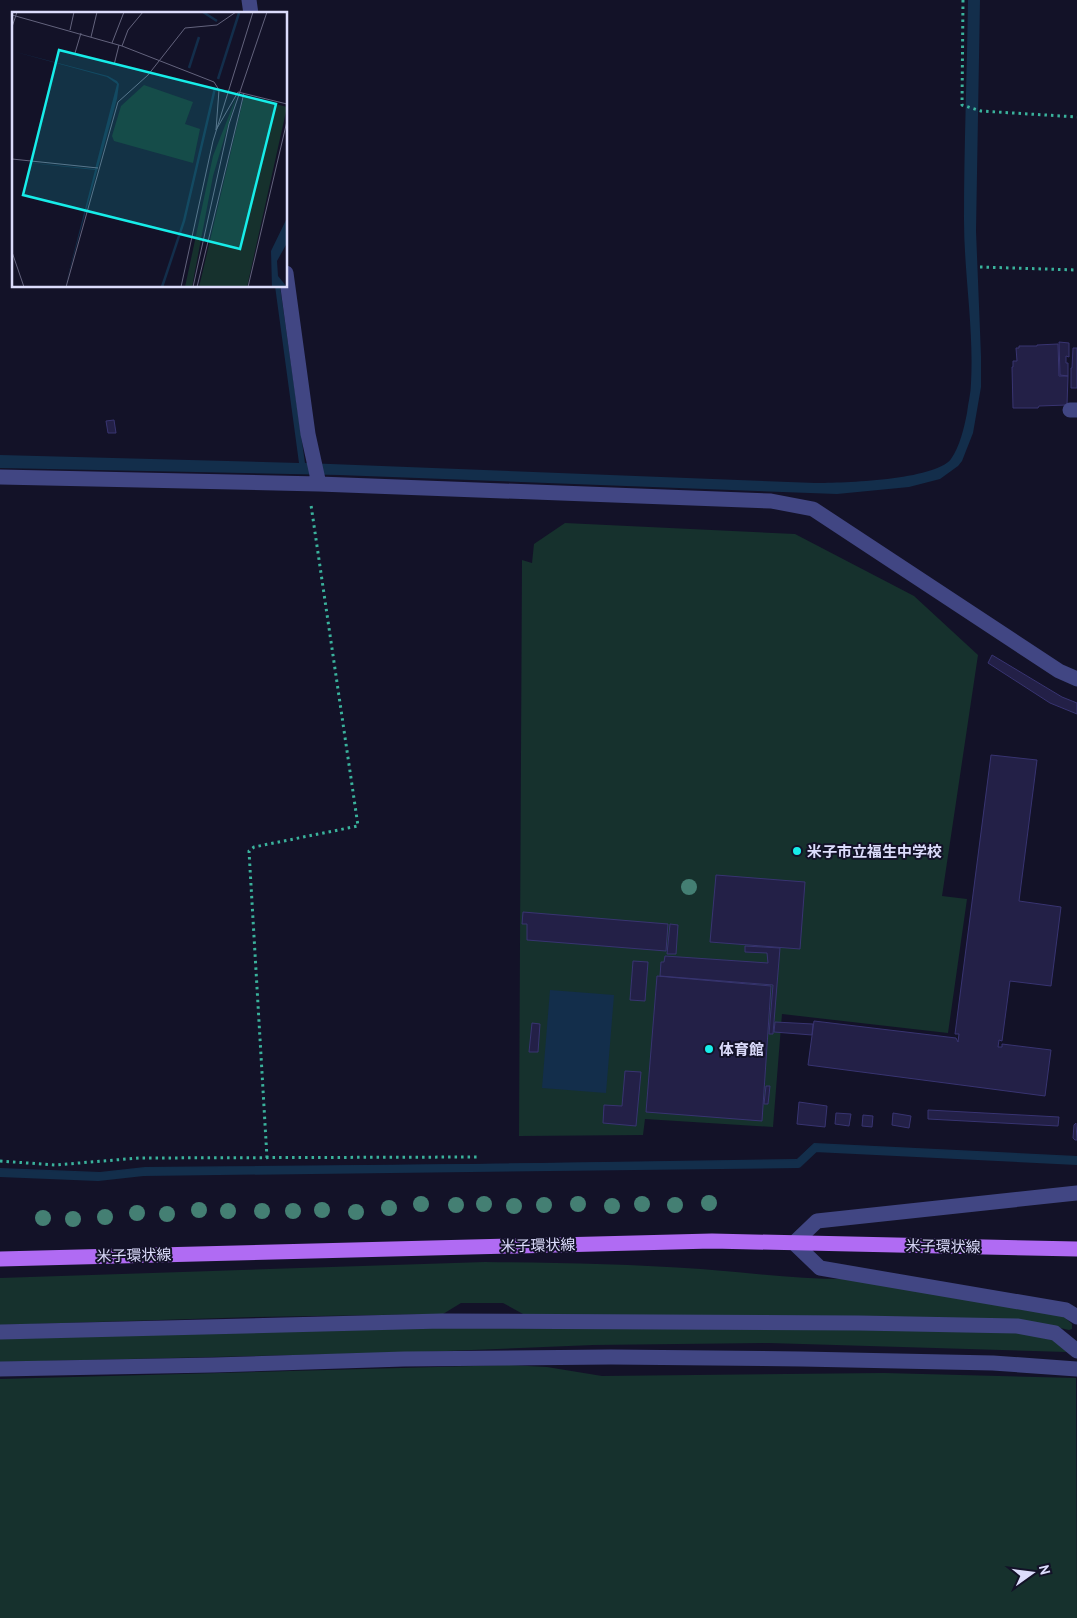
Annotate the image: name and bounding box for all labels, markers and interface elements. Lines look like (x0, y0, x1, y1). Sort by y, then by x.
inset map (12, 12, 288, 288)
place label: 米子市立福生中学校 (807, 842, 942, 861)
marker: 米子市立福生中学校 (791, 845, 803, 857)
place label: 体育館 (719, 1040, 764, 1059)
marker: 体育館 (703, 1043, 715, 1055)
street label: 米子環状線 (500, 1235, 576, 1255)
street label: 米子環状線 (905, 1236, 981, 1256)
street label: 米子環状線 (96, 1245, 172, 1265)
north arrow (1007, 1548, 1057, 1598)
text: N (1035, 1563, 1054, 1576)

